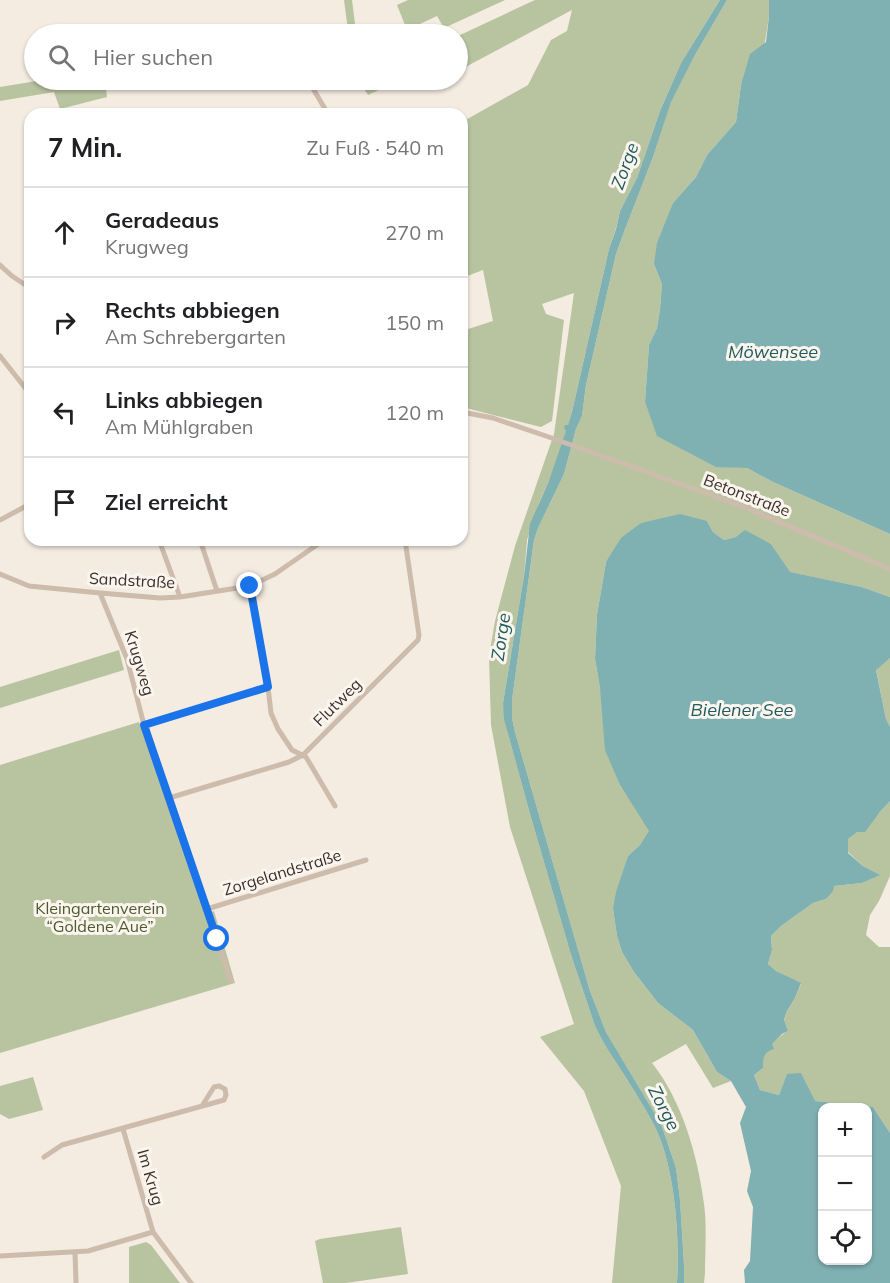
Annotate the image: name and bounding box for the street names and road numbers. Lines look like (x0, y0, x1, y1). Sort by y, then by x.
street label: Betonstraße (701, 469, 793, 521)
street label: Sandstraße (88, 568, 176, 592)
street label: Krugweg (121, 628, 159, 698)
street label: Flutweg (309, 674, 365, 730)
street label: Zorgelandstraße (220, 845, 344, 899)
street label: Im Krug (134, 1147, 168, 1207)

